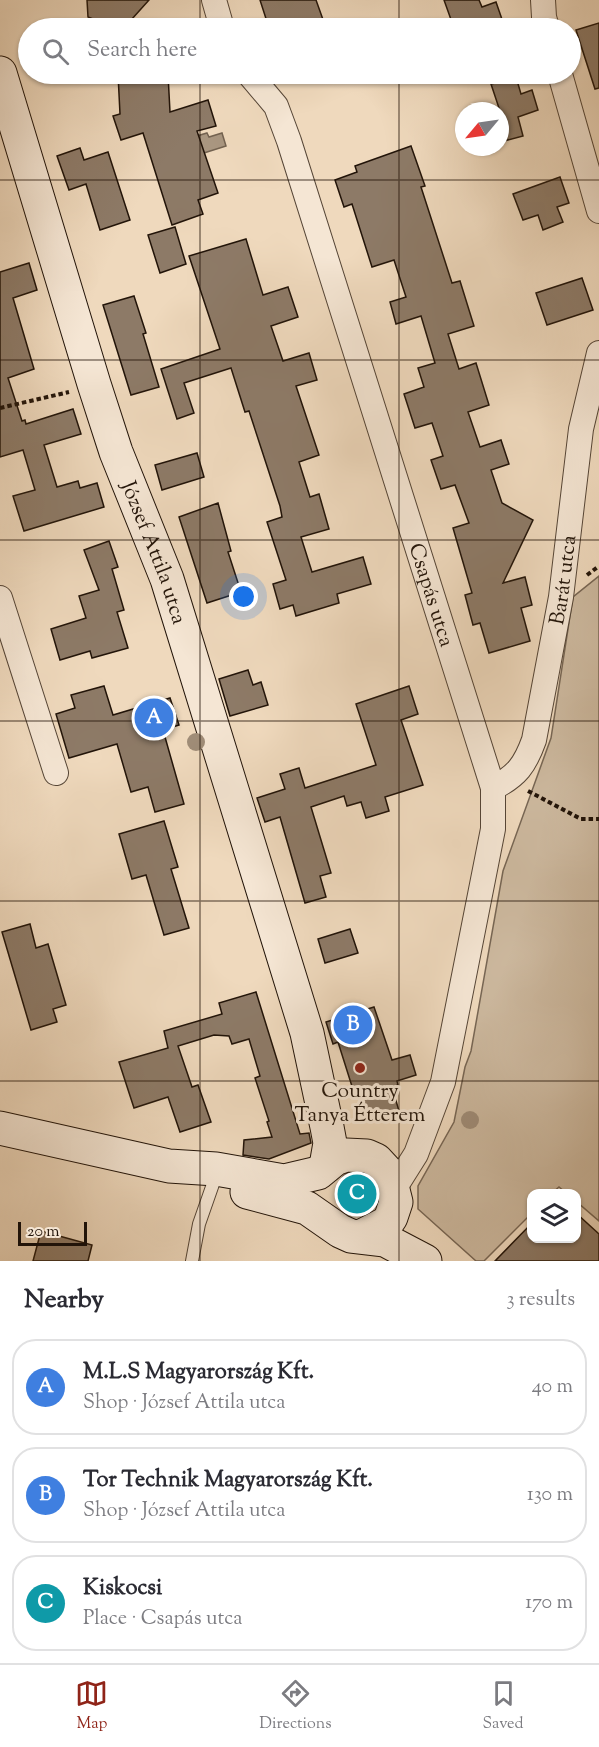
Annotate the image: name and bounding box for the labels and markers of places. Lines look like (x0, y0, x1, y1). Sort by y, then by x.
pin: A (134, 696, 174, 740)
pin: B (334, 1002, 372, 1048)
marker: Country Tanya Étterem (353, 1061, 367, 1075)
place label: Country Tanya Étterem (295, 1077, 425, 1131)
pin: C (338, 1172, 376, 1216)

